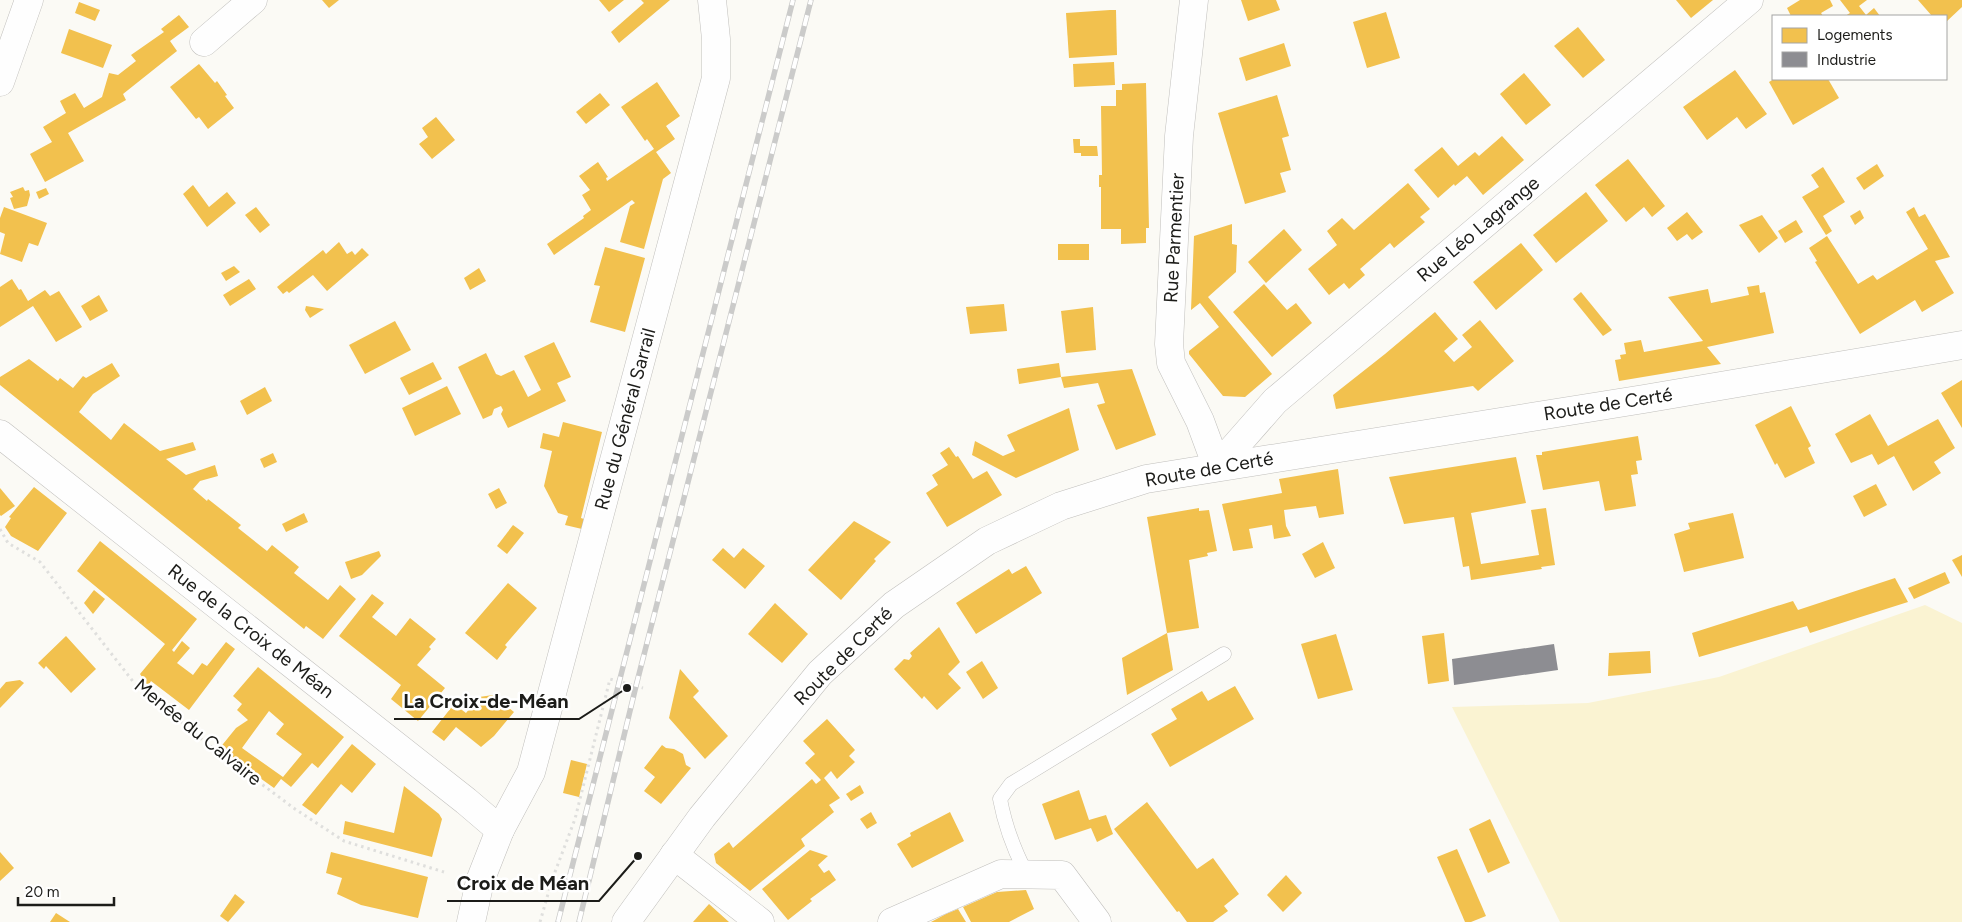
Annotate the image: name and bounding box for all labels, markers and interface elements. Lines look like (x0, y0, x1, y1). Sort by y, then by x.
legend (1772, 15, 1947, 80)
text: Logements (1817, 26, 1892, 44)
text: Industrie (1817, 51, 1876, 69)
street label: Rue Léo Lagrange (1412, 171, 1544, 287)
street label: Rue Parmentier (1159, 172, 1189, 304)
street label: Rue du Général Sarrail (590, 326, 660, 512)
street label: Route de Certé (1542, 382, 1674, 426)
street label: Route de Certé (1143, 446, 1275, 492)
street label: Rue de la Croix de Méan (163, 559, 339, 703)
street label: Route de Certé (789, 602, 897, 710)
street label: Menée du Calvaire (130, 674, 266, 790)
callout: La Croix-de-Méan (394, 684, 579, 719)
text: La Croix-de-Méan (403, 689, 569, 713)
callout: Croix de Méan (447, 866, 599, 901)
text: Croix de Méan (457, 871, 589, 895)
scale bar (18, 874, 114, 906)
text: 20 m (25, 883, 59, 901)

